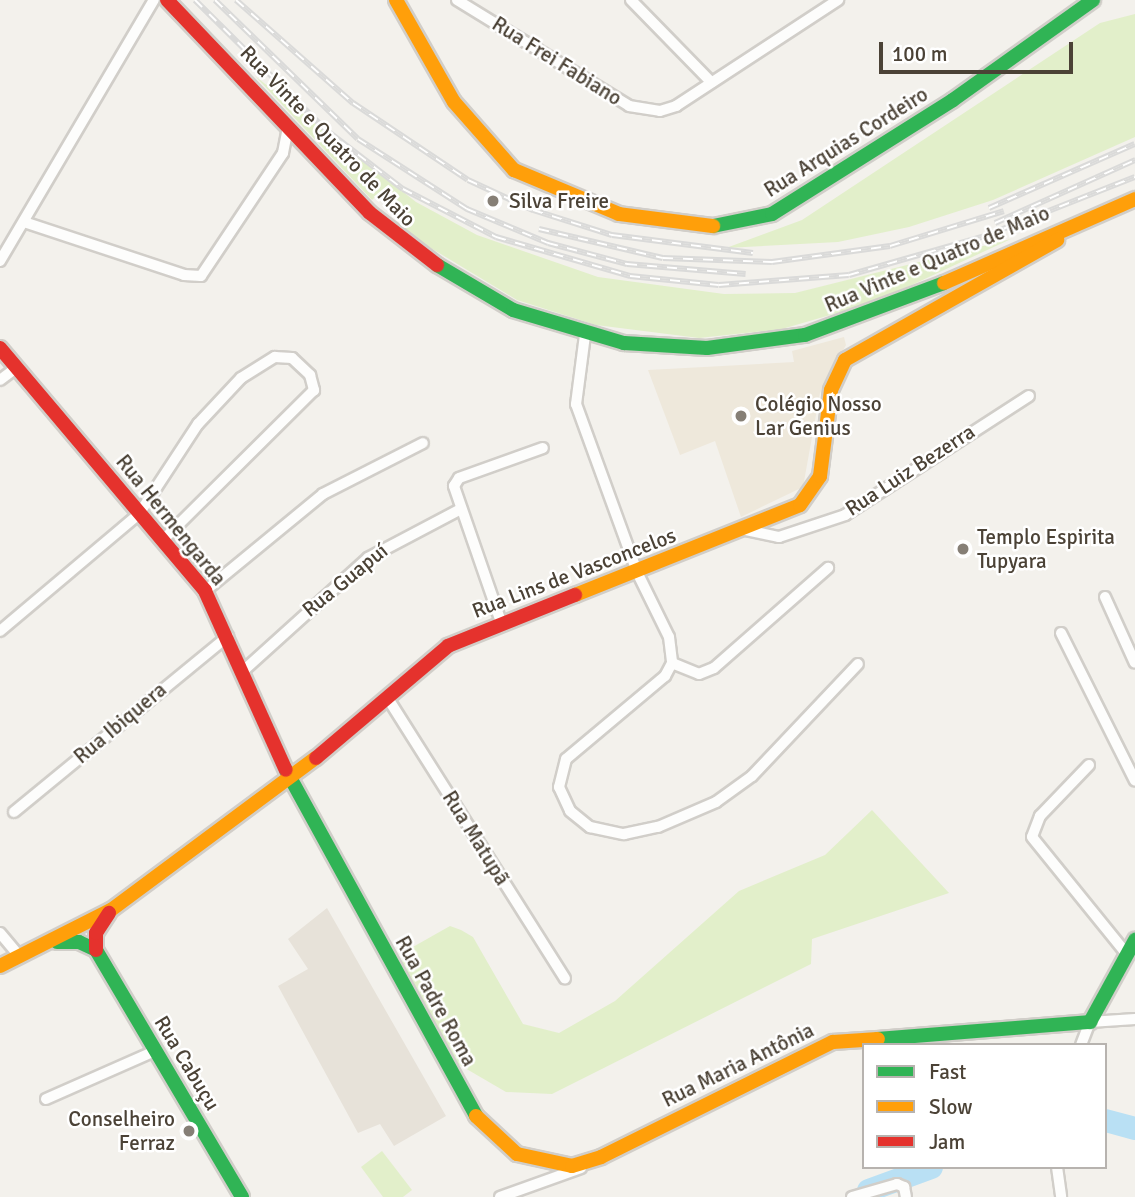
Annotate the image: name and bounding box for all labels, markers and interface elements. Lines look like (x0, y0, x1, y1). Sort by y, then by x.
street label: Rua Frei Fabiano (487, 11, 627, 111)
scale bar (883, 28, 1077, 72)
street label: Rua Vinte e Quatro de Maio (235, 40, 421, 232)
text: 100 m (892, 41, 947, 67)
street label: Rua Arquias Cordeiro (759, 81, 933, 203)
place label: Silva Freire (509, 188, 609, 214)
marker: Silva Freire (483, 191, 503, 211)
street label: Rua Vinte e Quatro de Maio (821, 200, 1053, 318)
place label: Colégio Nosso Lar Genius (755, 391, 882, 441)
marker: Colégio Nosso Lar Genius (733, 408, 749, 424)
street label: Rua Luiz Bezerra (841, 419, 979, 521)
street label: Rua Hermengarda (111, 449, 231, 591)
street label: Rua Lins de Vasconcelos (469, 522, 679, 624)
place label: Templo Espirita Tupyara (977, 524, 1115, 574)
street label: Rua Guapuí (297, 538, 393, 622)
marker: Templo Espirita Tupyara (955, 541, 971, 557)
street label: Rua Ibiquera (69, 677, 171, 769)
street label: Rua Matupã (437, 786, 515, 890)
street label: Rua Padre Roma (390, 931, 482, 1071)
street label: Rua Cabuçu (149, 1011, 225, 1115)
street label: Rua Maria Antônia (658, 1017, 818, 1113)
legend (862, 1043, 1107, 1169)
text: Fast (929, 1059, 966, 1085)
text: Slow (929, 1094, 973, 1120)
place label: Conselheiro Ferraz (68, 1106, 175, 1156)
marker: Conselheiro Ferraz (181, 1123, 197, 1139)
text: Jam (929, 1129, 965, 1155)

